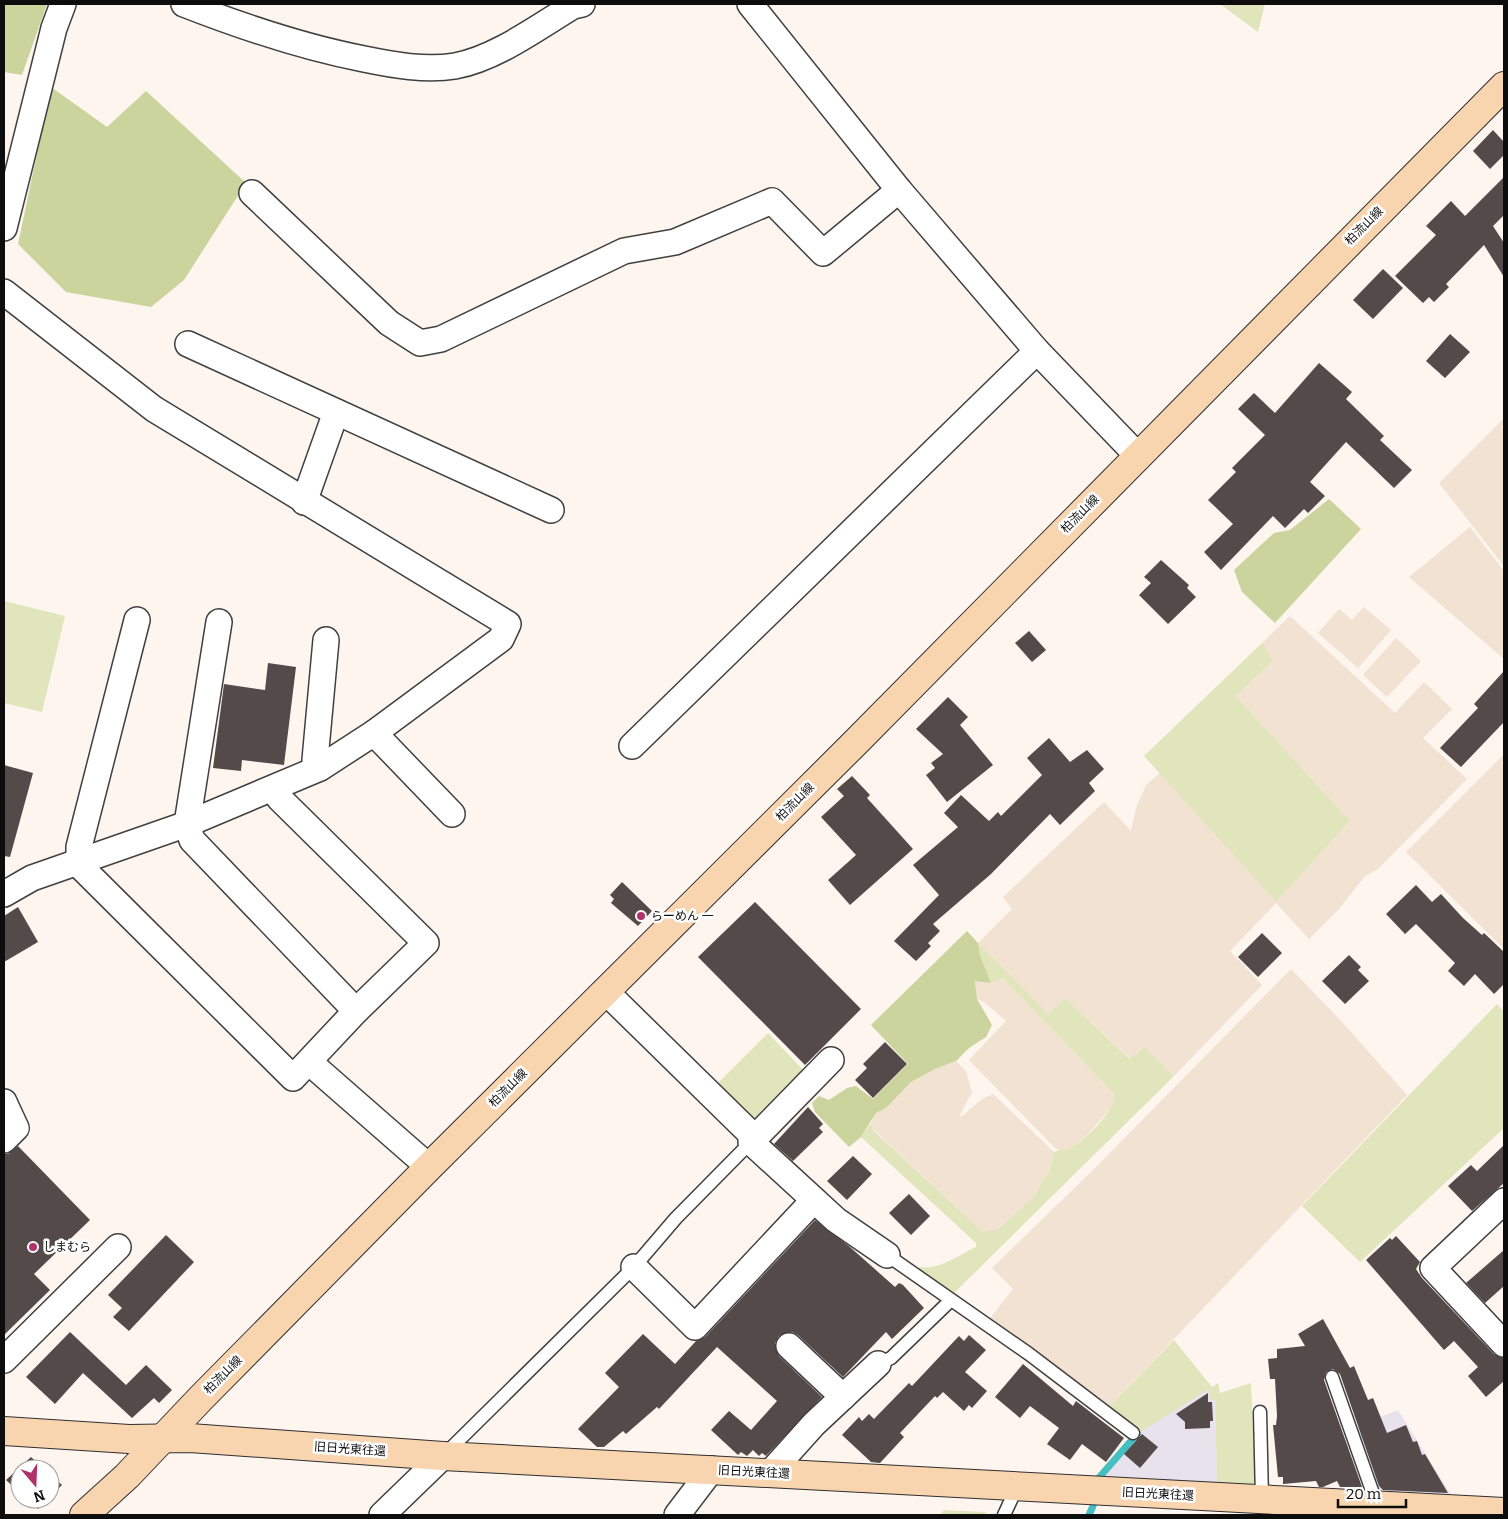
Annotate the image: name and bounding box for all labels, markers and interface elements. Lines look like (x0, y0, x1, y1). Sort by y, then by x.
street label: 柏流山線 (1342, 204, 1386, 248)
street label: 柏流山線 (1058, 492, 1102, 536)
street label: 柏流山線 (773, 780, 817, 824)
place label: らーめん 一 (651, 909, 713, 923)
marker: らーめん 一 (635, 910, 647, 922)
street label: 柏流山線 (486, 1066, 530, 1110)
place label: しまむら (43, 1240, 91, 1254)
marker: しまむら (27, 1241, 39, 1253)
street label: 柏流山線 (201, 1353, 245, 1397)
street label: 旧日光東往還 (314, 1440, 386, 1458)
north arrow (10, 1459, 60, 1509)
street label: 旧日光東往還 (718, 1463, 790, 1481)
scale bar (1338, 1476, 1406, 1508)
street label: 旧日光東往還 (1122, 1485, 1194, 1503)
text: 20 m (1346, 1485, 1382, 1503)
text: N (31, 1486, 47, 1506)

